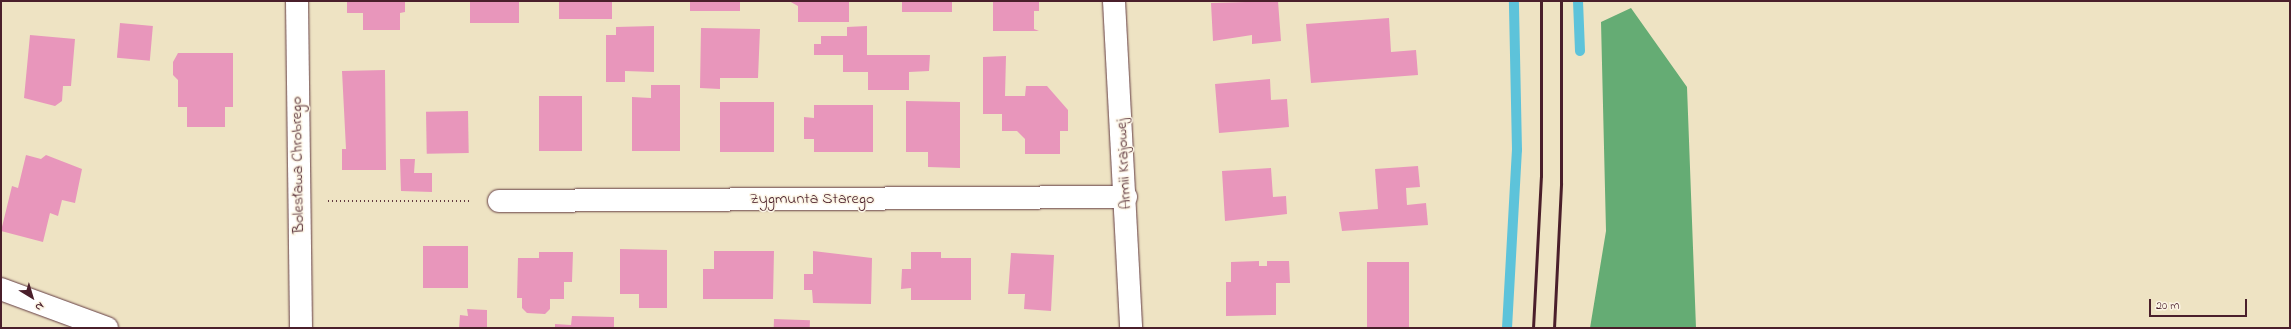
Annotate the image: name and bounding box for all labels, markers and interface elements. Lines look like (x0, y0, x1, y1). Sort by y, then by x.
street label: Bolesława Chrobrego (287, 96, 309, 234)
street label: Armii Krajowej (1112, 118, 1136, 210)
street label: Zygmunta Starego (750, 189, 874, 209)
north arrow (12, 277, 52, 317)
scale bar (2151, 291, 2249, 317)
text: 20 m (2156, 297, 2179, 315)
text: N (32, 298, 47, 315)

